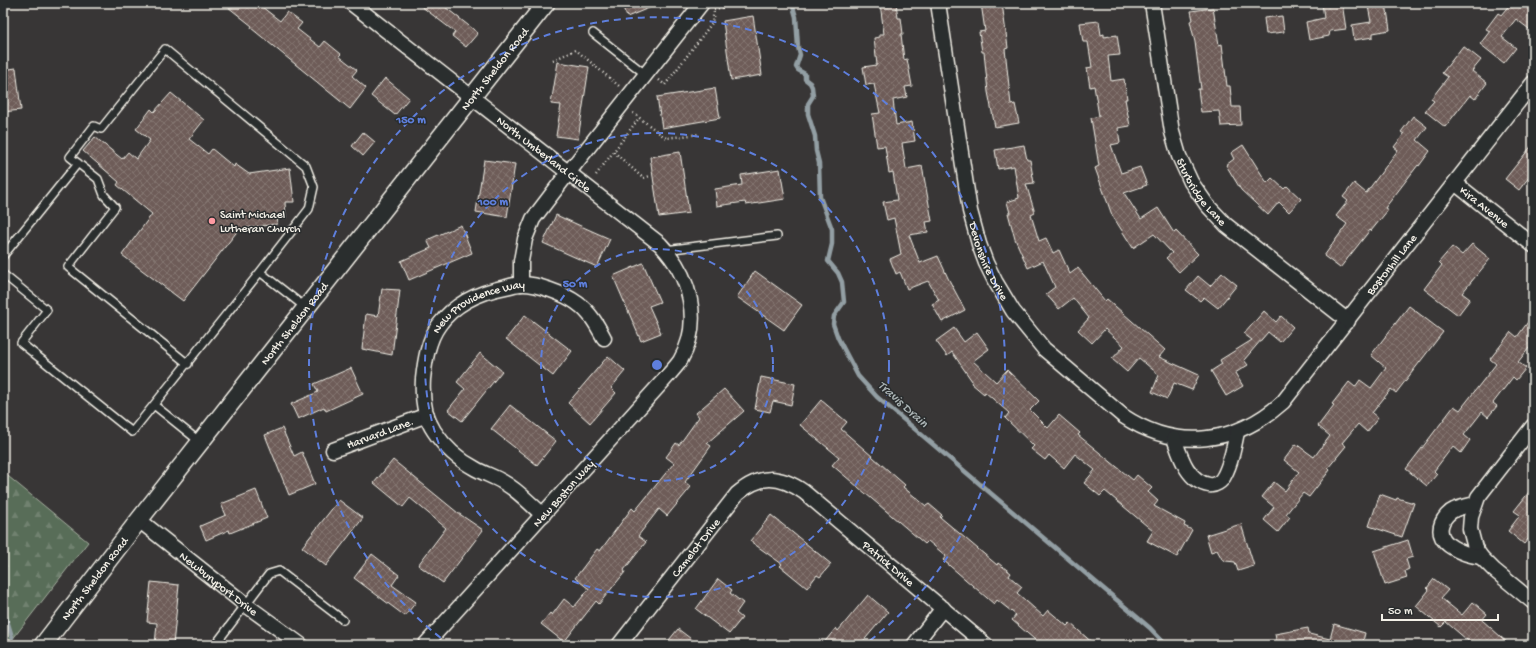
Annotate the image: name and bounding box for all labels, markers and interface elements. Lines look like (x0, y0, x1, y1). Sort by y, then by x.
street label: North Sheldon Road (459, 25, 533, 114)
text: 150 m (395, 114, 426, 128)
street label: North Umberland Circle (493, 114, 594, 197)
street label: Sturbridge Lane (1172, 156, 1229, 230)
street label: Kira Avenue (1456, 184, 1512, 233)
text: 100 m (477, 196, 508, 210)
place label: Saint Michael Lutheran Church (220, 209, 301, 237)
marker: Saint Michael Lutheran Church (207, 216, 217, 226)
street label: Devonshire Drive (964, 220, 1011, 304)
street label: Bostonhill Lane (1364, 231, 1421, 300)
text: 50 m (563, 278, 588, 292)
street label: New Providence Way (430, 279, 525, 337)
street label: North Sheldon Road (259, 280, 333, 369)
centre of rings (650, 358, 664, 372)
water label: Travis Drain (874, 378, 931, 432)
street label: Harvard Lane. (345, 416, 416, 453)
street label: New Boston Way (531, 458, 598, 531)
street label: Camelot Drive (670, 516, 725, 581)
street label: North Sheldon Road (59, 534, 133, 624)
street label: Patrick Drive (858, 538, 917, 591)
street label: Newburyport Drive (176, 550, 260, 621)
scale bar (1382, 596, 1498, 622)
text: 50 m (1388, 605, 1413, 619)

